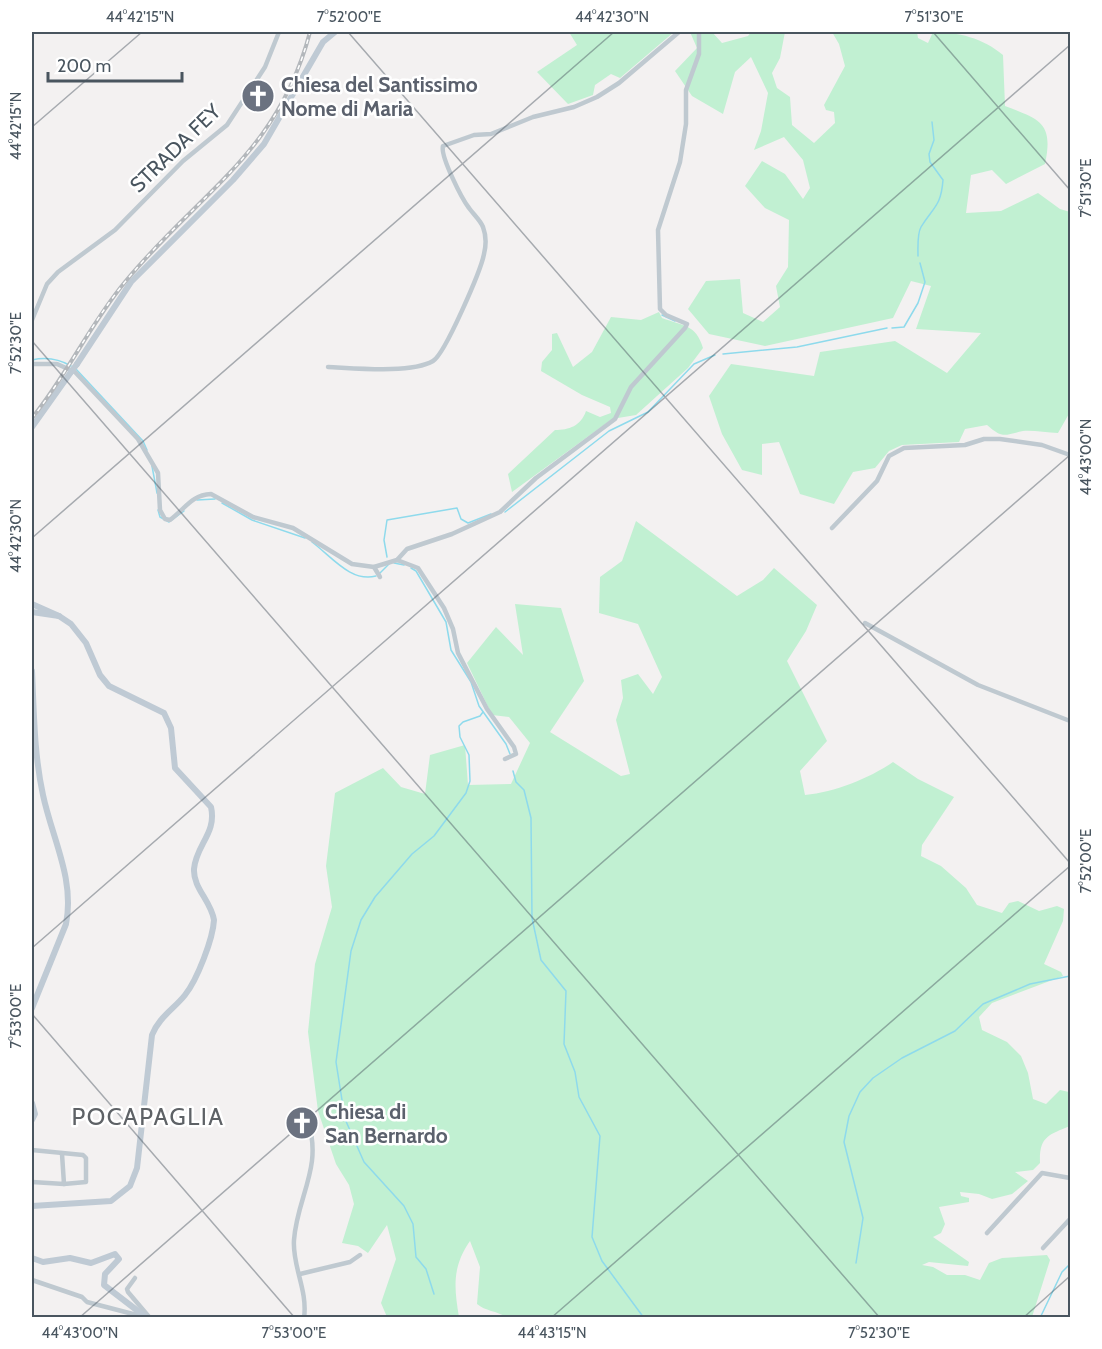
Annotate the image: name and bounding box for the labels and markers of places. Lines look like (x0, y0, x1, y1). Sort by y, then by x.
place label: Chiesa del Santissimo Nome di Maria (281, 72, 478, 121)
church icon: Chiesa del Santissimo Nome di Maria (240, 78, 276, 114)
place label: Chiesa di San Bernardo (325, 1099, 448, 1148)
church icon: Chiesa di San Bernardo (284, 1105, 320, 1141)

